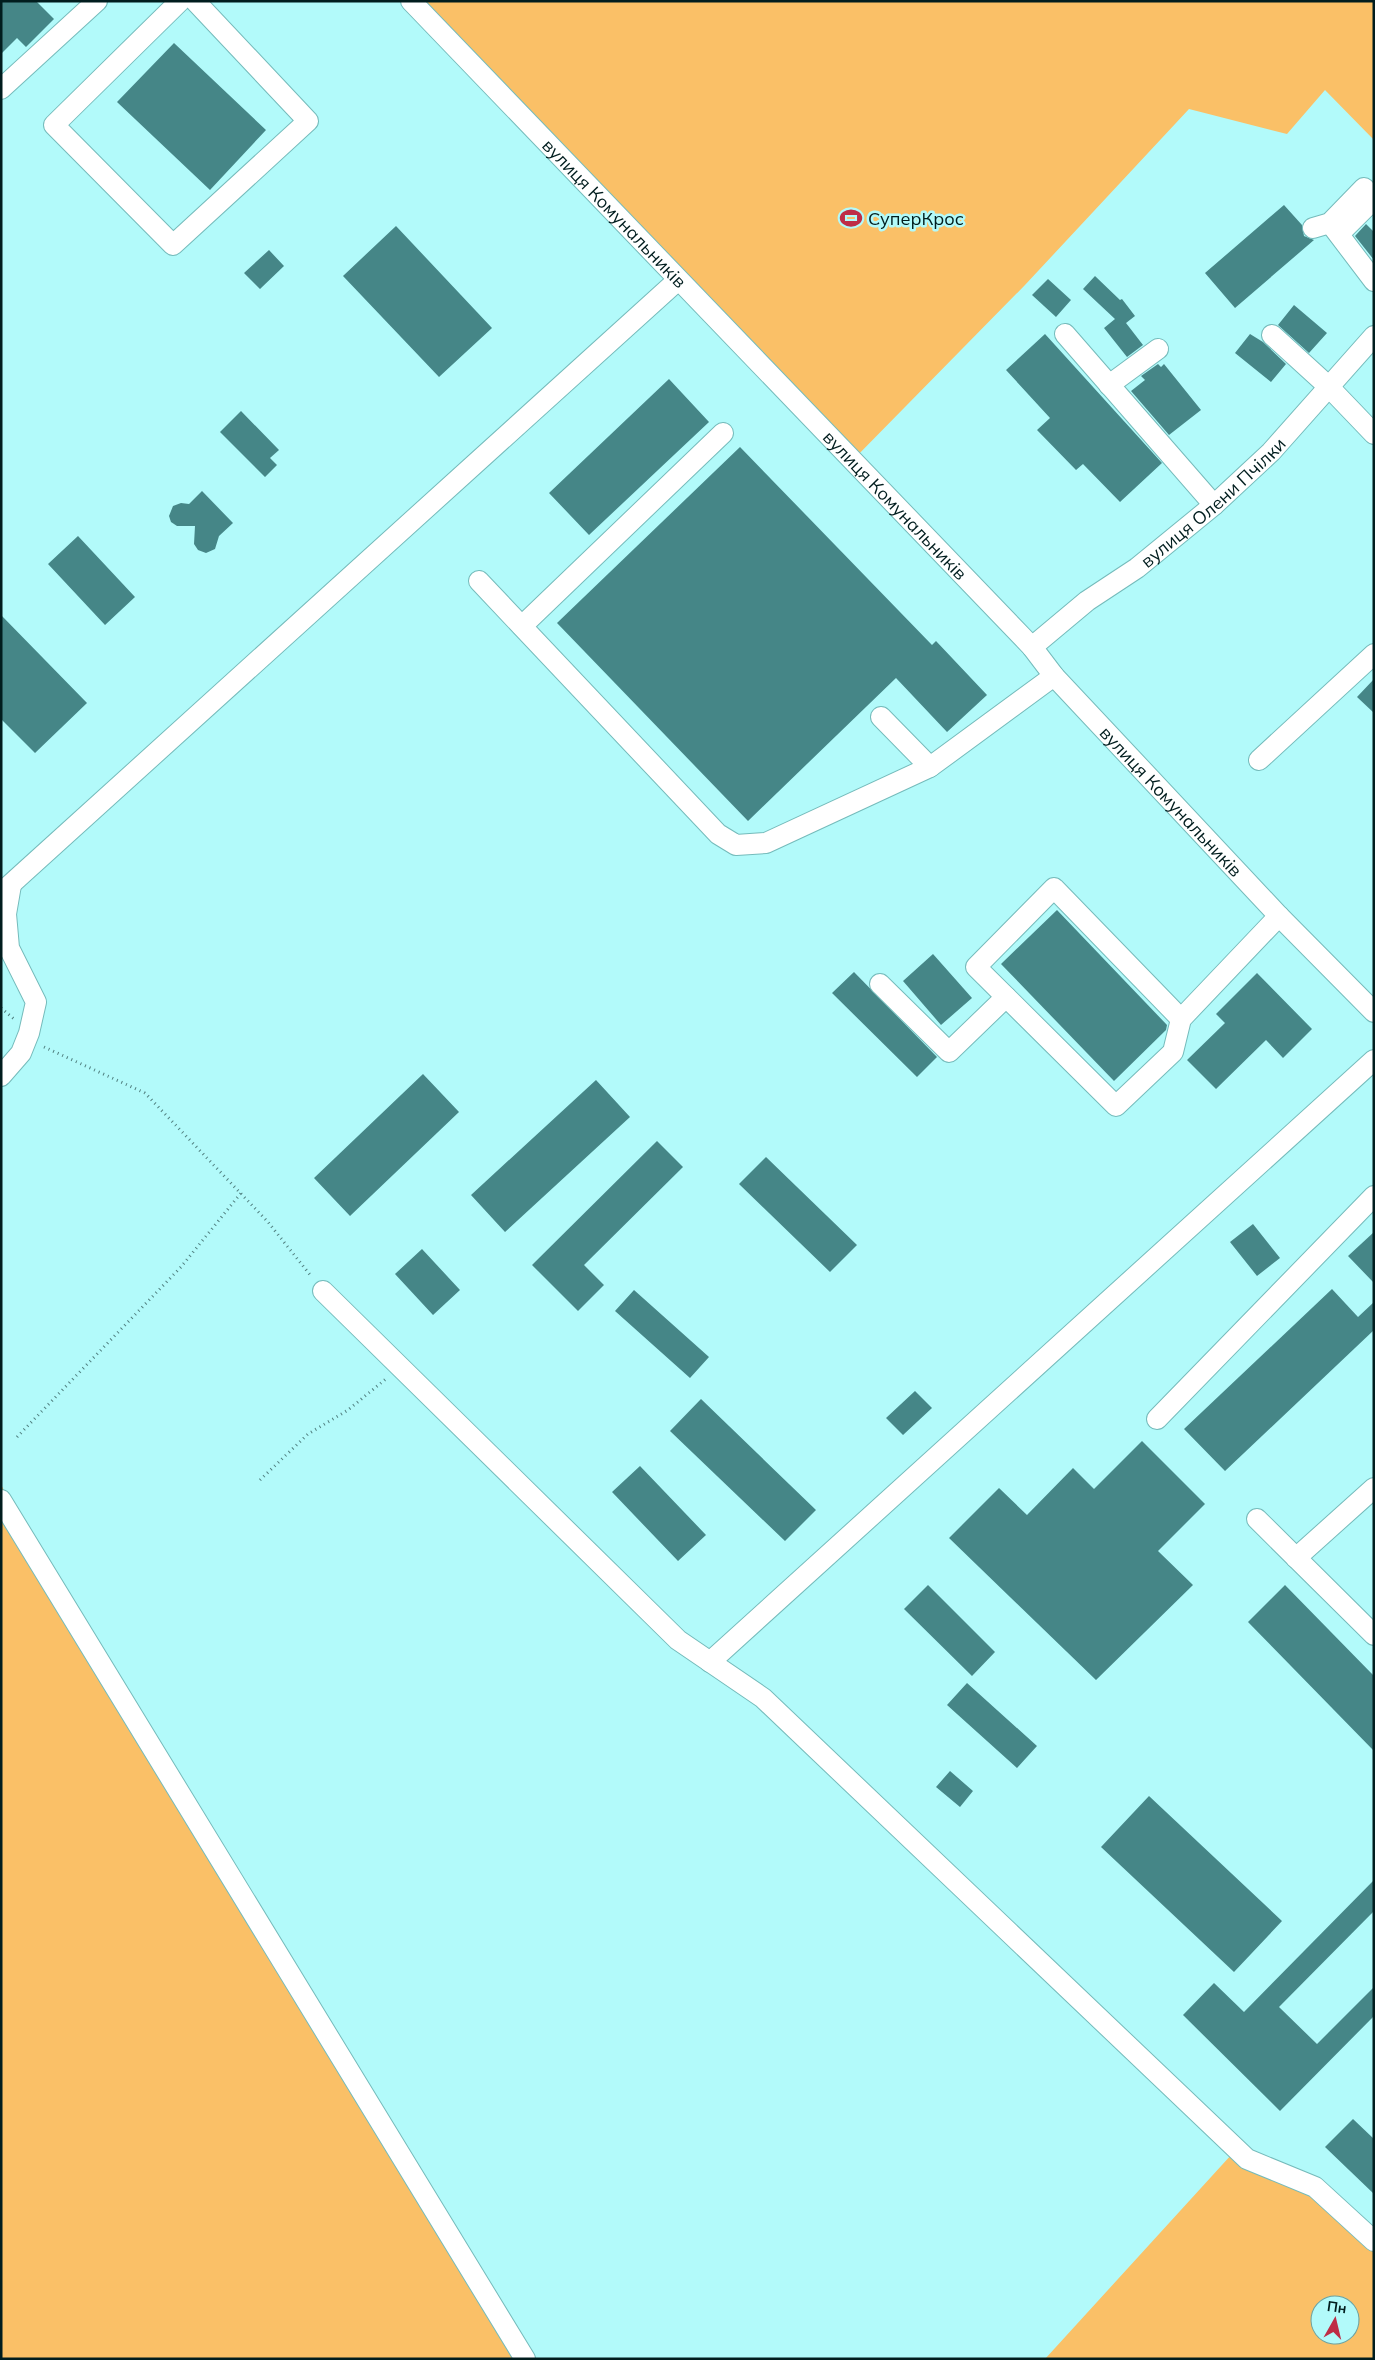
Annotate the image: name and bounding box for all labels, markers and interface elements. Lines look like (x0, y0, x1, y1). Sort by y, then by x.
street label: вулиця Комунальників (538, 134, 692, 292)
sports icon: СуперКрос (838, 205, 864, 231)
place label: СуперКрос (868, 207, 964, 230)
street label: вулиця Комунальників (818, 426, 972, 584)
street label: вулиця Олени Пчілки (1135, 432, 1290, 572)
street label: вулиця Комунальників (1095, 721, 1247, 881)
north arrow (1310, 2295, 1360, 2345)
text: Пн (1326, 2297, 1348, 2317)

